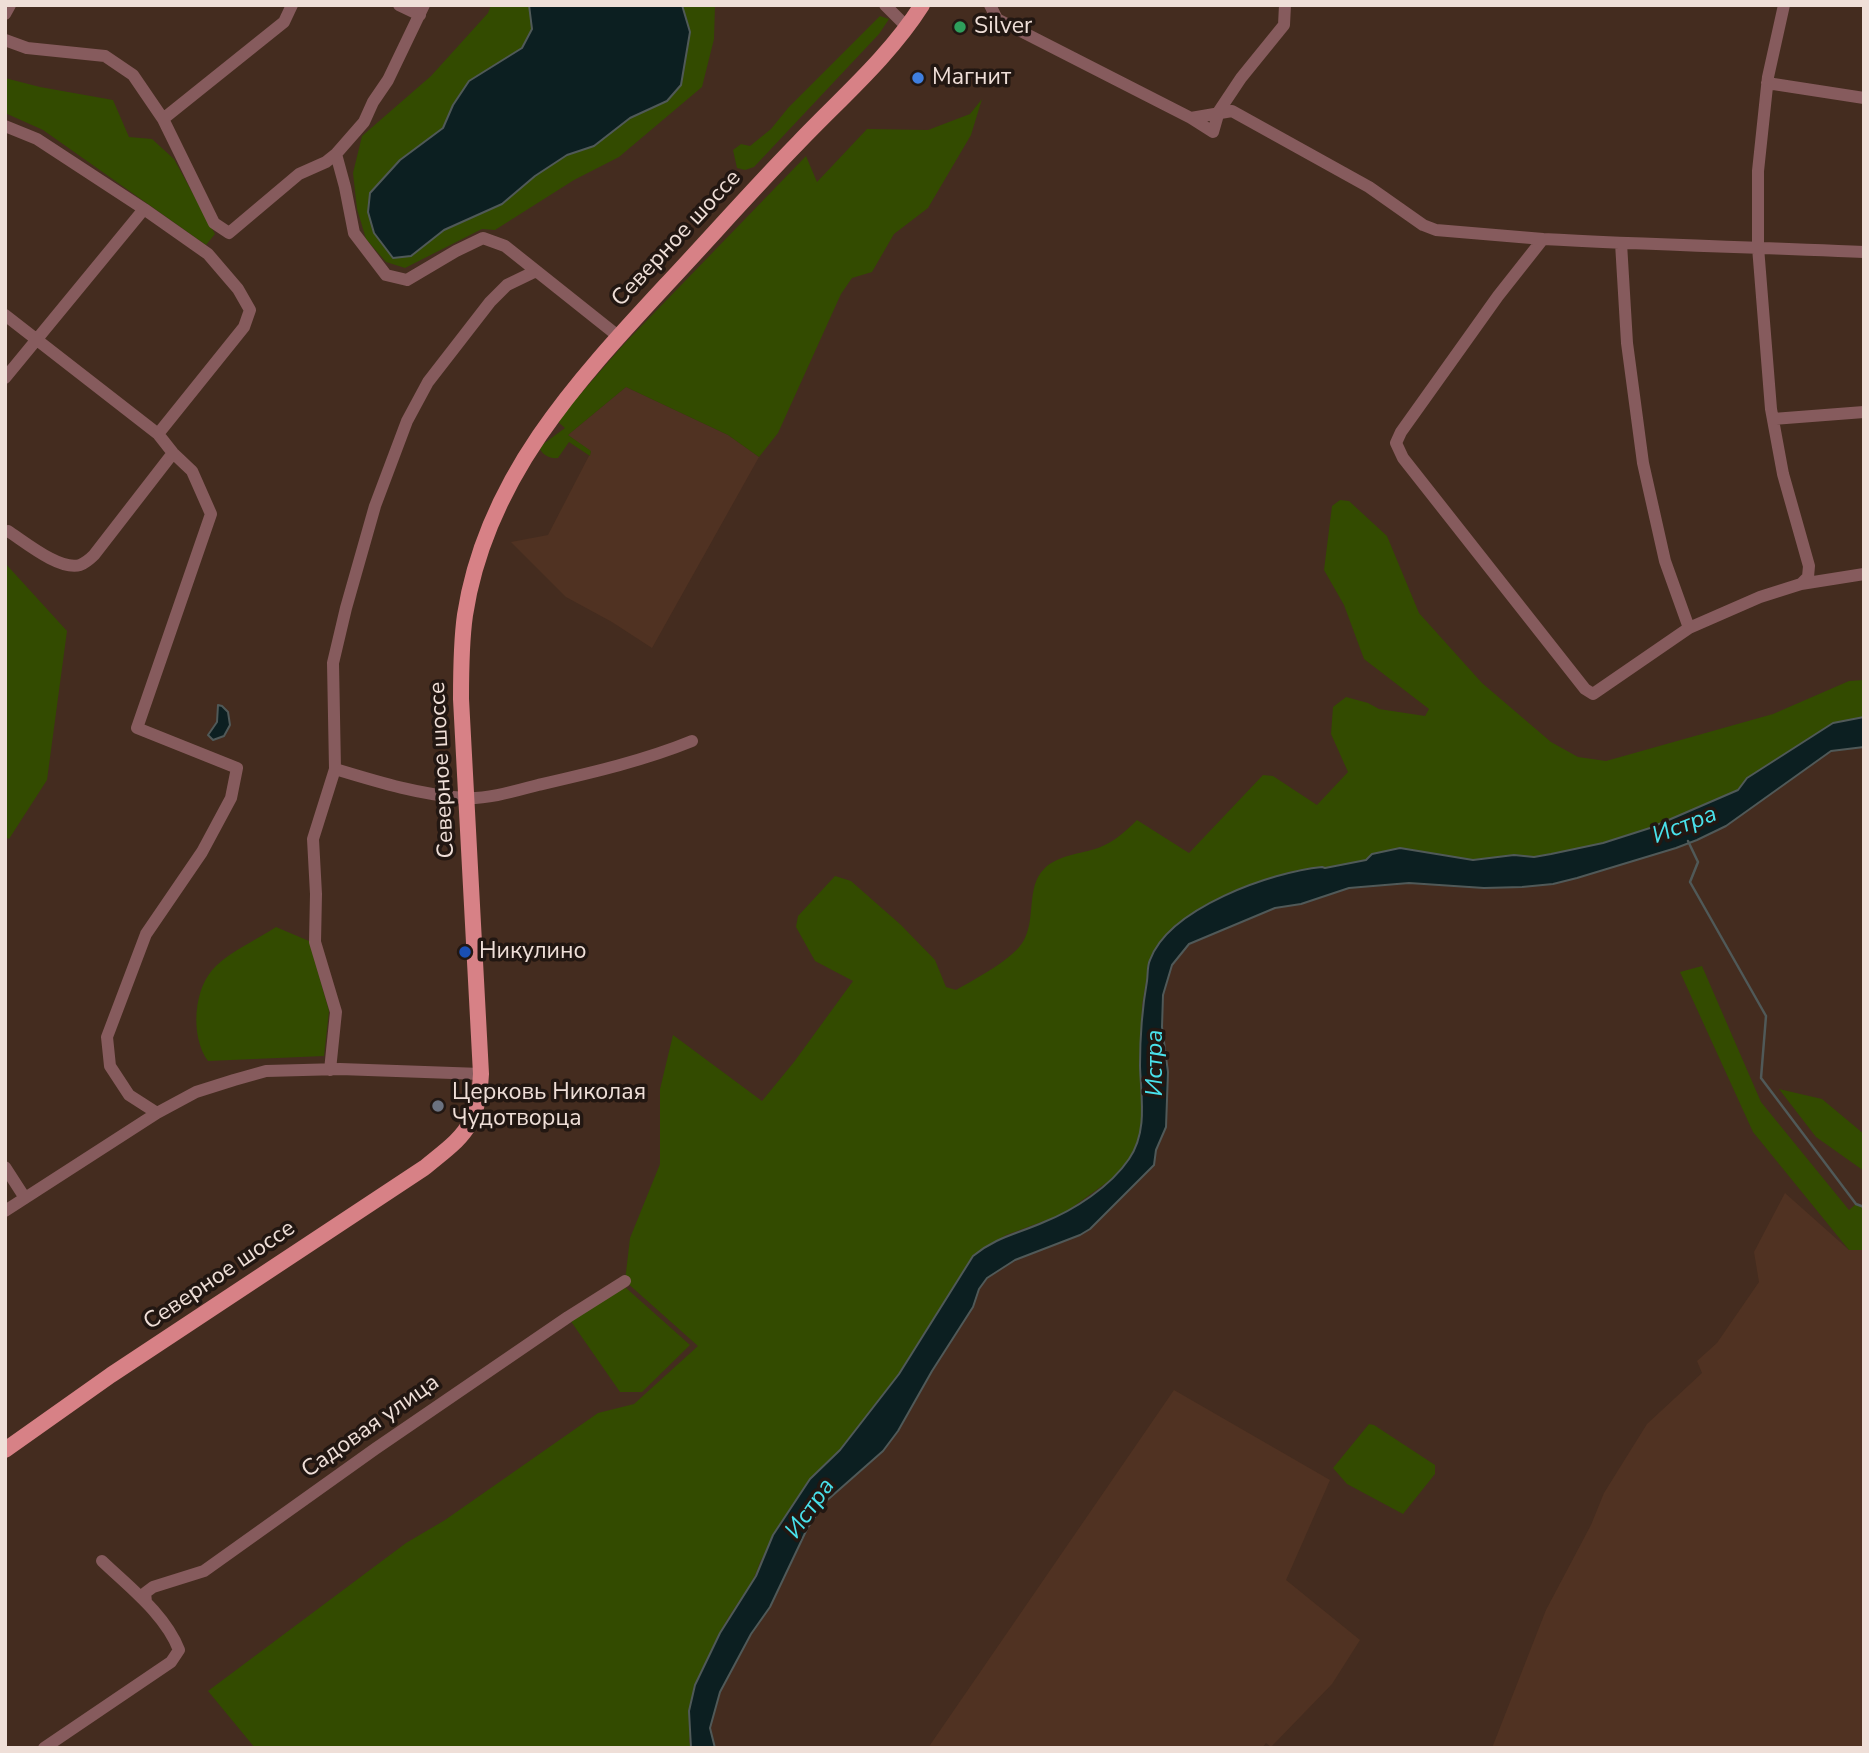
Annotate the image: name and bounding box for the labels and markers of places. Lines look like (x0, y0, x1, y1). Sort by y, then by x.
place label: Silver (974, 13, 1032, 41)
marker: Silver (952, 19, 968, 35)
place label: Магнит (932, 64, 1011, 92)
marker: Магнит (910, 70, 926, 86)
place label: Никулино (479, 938, 587, 966)
marker: Никулино (457, 944, 473, 960)
place label: Церковь Николая Чудотворца (452, 1079, 646, 1133)
marker: Церковь Николая Чудотворца (430, 1098, 446, 1114)

